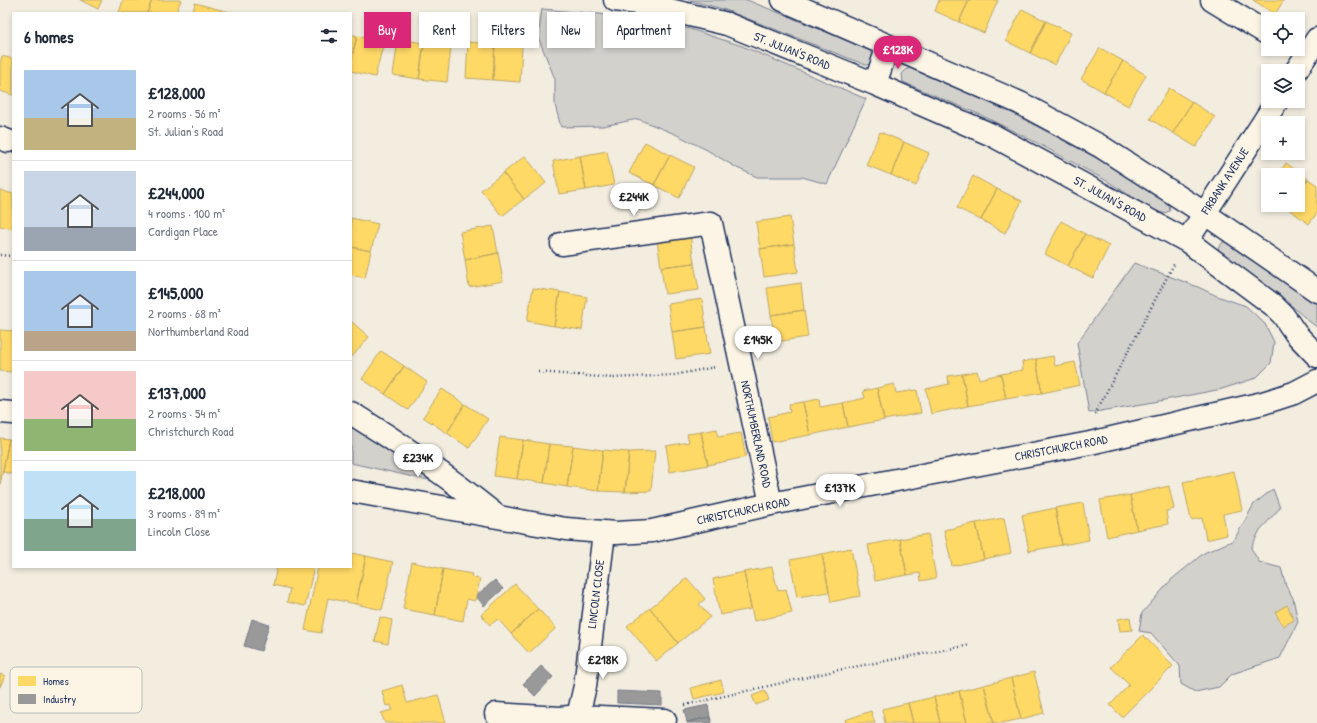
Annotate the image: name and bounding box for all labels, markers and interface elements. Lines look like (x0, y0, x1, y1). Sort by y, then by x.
chip: Buy (364, 12, 411, 48)
chip: Rent (419, 12, 470, 48)
chip: Filters (478, 12, 539, 48)
chip: New (547, 12, 595, 48)
chip: Apartment (603, 12, 685, 48)
map controls (1261, 12, 1305, 212)
button: locate (1261, 12, 1305, 56)
text: 6 homes (24, 25, 74, 48)
icon: filters (318, 25, 340, 47)
street label: ST. JULIAN'S ROAD (751, 27, 833, 74)
pin: £128K (870, 36, 926, 70)
text: £128K (883, 40, 913, 58)
button: layers (1261, 64, 1305, 108)
text: £128,000 (148, 81, 205, 104)
icon: home (56, 86, 104, 134)
text: 2 rooms · 56 m² (148, 104, 221, 122)
button: + (1261, 116, 1305, 160)
text: St. Julian's Road (148, 122, 223, 140)
street label: FIRBANK AVENUE (1196, 144, 1253, 218)
button: − (1261, 168, 1305, 212)
street label: ST. JULIAN'S ROAD (1071, 172, 1150, 226)
text: £244,000 (148, 181, 204, 204)
pin: £244K (606, 183, 662, 217)
icon: home (56, 187, 104, 235)
text: £244K (619, 187, 649, 205)
text: 4 rooms · 100 m² (148, 204, 225, 222)
text: Cardigan Place (148, 222, 218, 240)
text: £145,000 (148, 281, 203, 304)
icon: home (56, 287, 104, 335)
text: 2 rooms · 68 m² (148, 304, 221, 322)
text: Northumberland Road (148, 322, 248, 340)
pin: £145K (730, 326, 786, 360)
text: £145K (743, 330, 773, 348)
street label: NORTHUMBERLAND ROAD (737, 379, 776, 489)
text: £137,000 (148, 381, 206, 404)
icon: home (56, 387, 104, 435)
text: 2 rooms · 54 m² (148, 404, 220, 422)
text: Christchurch Road (148, 422, 234, 440)
street label: CHRISTCHURCH ROAD (1013, 430, 1109, 465)
pin: £234K (390, 444, 446, 478)
text: £234K (403, 448, 433, 466)
pin: £137K (812, 474, 868, 508)
text: £137K (825, 478, 855, 496)
text: £218,000 (148, 481, 205, 504)
icon: home (56, 487, 104, 535)
street label: CHRISTCHURCH ROAD (695, 492, 791, 529)
text: 3 rooms · 89 m² (148, 504, 220, 522)
text: Lincoln Close (148, 522, 210, 540)
street label: LINCOLN CLOSE (583, 558, 608, 629)
pin: £218K (575, 646, 631, 680)
text: £218K (588, 650, 618, 668)
legend (10, 667, 142, 713)
text: Homes (43, 674, 69, 688)
text: Industry (43, 692, 77, 706)

